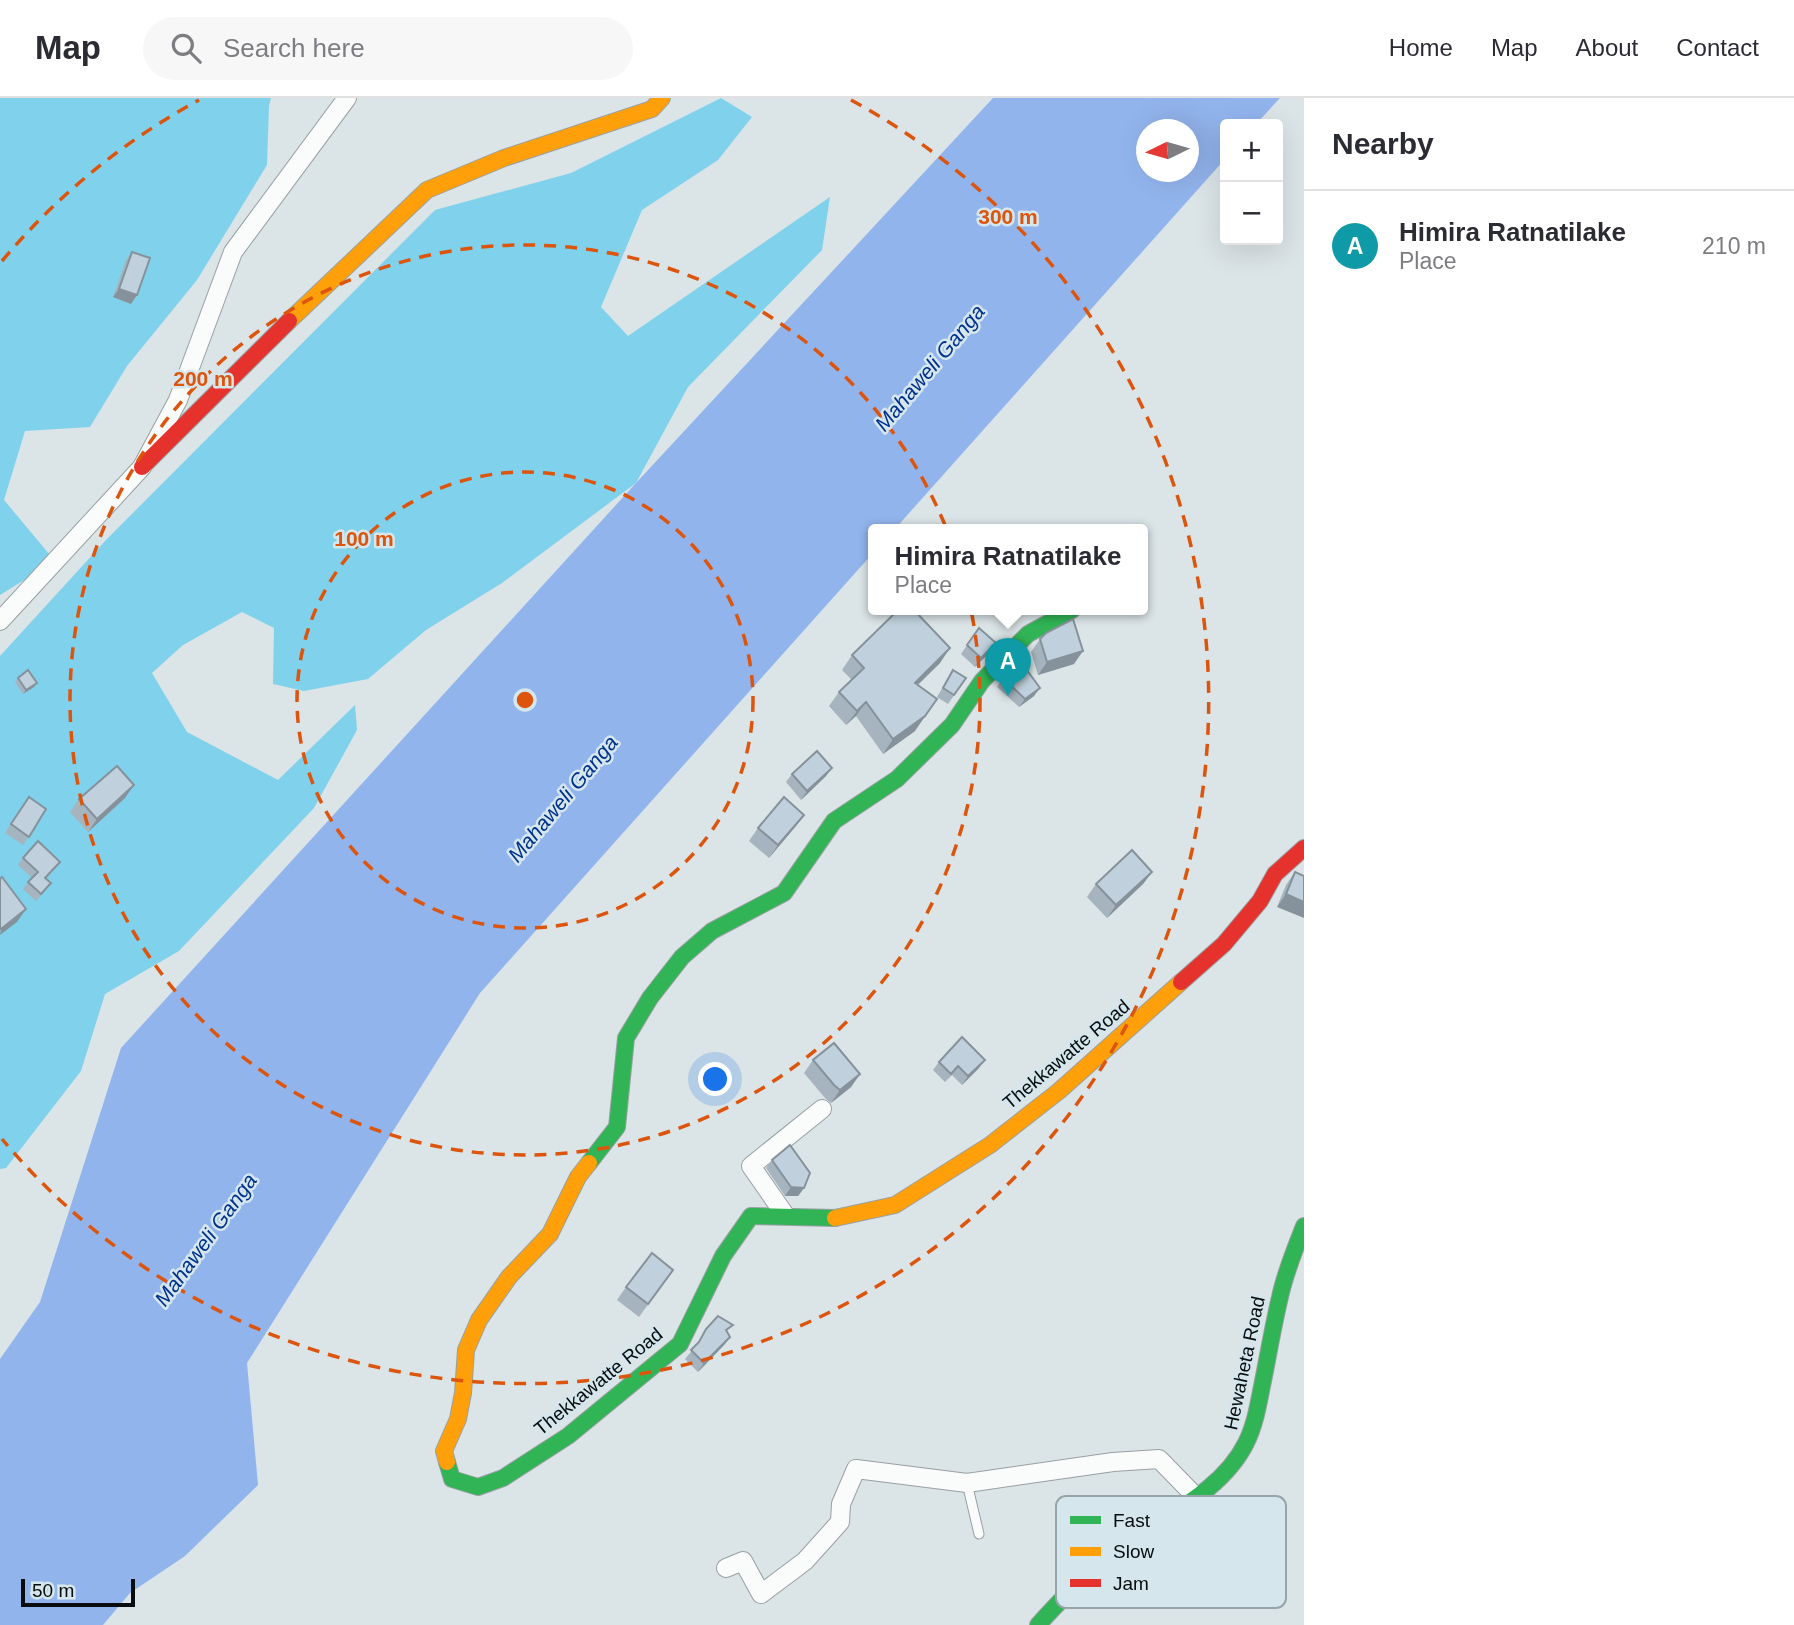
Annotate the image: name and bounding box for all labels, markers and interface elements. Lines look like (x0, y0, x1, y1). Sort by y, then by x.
search box (143, 17, 633, 80)
text: Map (35, 29, 101, 66)
icon: search (167, 29, 205, 67)
text: Search here (223, 33, 365, 63)
text: Home (1389, 34, 1453, 61)
text: Map (1491, 34, 1538, 61)
text: About (1576, 34, 1638, 61)
text: Contact (1676, 34, 1759, 61)
north arrow (1136, 119, 1199, 182)
map controls (1220, 119, 1283, 245)
button: + (1220, 119, 1283, 182)
text: Nearby (1332, 127, 1434, 160)
button: − (1220, 182, 1283, 245)
text: 300 m (978, 205, 1038, 228)
text: Himira Ratnatilake (1399, 217, 1626, 247)
text: A (1347, 233, 1363, 259)
text: 210 m (1702, 233, 1766, 259)
text: Place (1399, 248, 1457, 274)
water label: Mahaweli Ganga (870, 300, 989, 435)
text: 200 m (173, 367, 233, 390)
popup (868, 524, 1148, 615)
text: 100 m (334, 527, 394, 550)
text: Himira Ratnatilake (895, 541, 1121, 571)
text: Place (895, 572, 952, 598)
pin: A (985, 638, 1031, 696)
centre of rings (513, 688, 537, 712)
water label: Mahaweli Ganga (503, 731, 622, 866)
street label: Thekkawatte Road (999, 995, 1134, 1113)
your location (698, 1062, 732, 1096)
water label: Mahaweli Ganga (150, 1169, 261, 1310)
street label: Hewaheta Road (1220, 1294, 1269, 1432)
street label: Thekkawatte Road (530, 1323, 666, 1439)
legend (1056, 1496, 1286, 1608)
text: Fast (1113, 1510, 1151, 1531)
text: Slow (1113, 1541, 1154, 1562)
text: Jam (1113, 1573, 1149, 1594)
scale bar (21, 1576, 135, 1608)
text: 50 m (32, 1580, 74, 1601)

